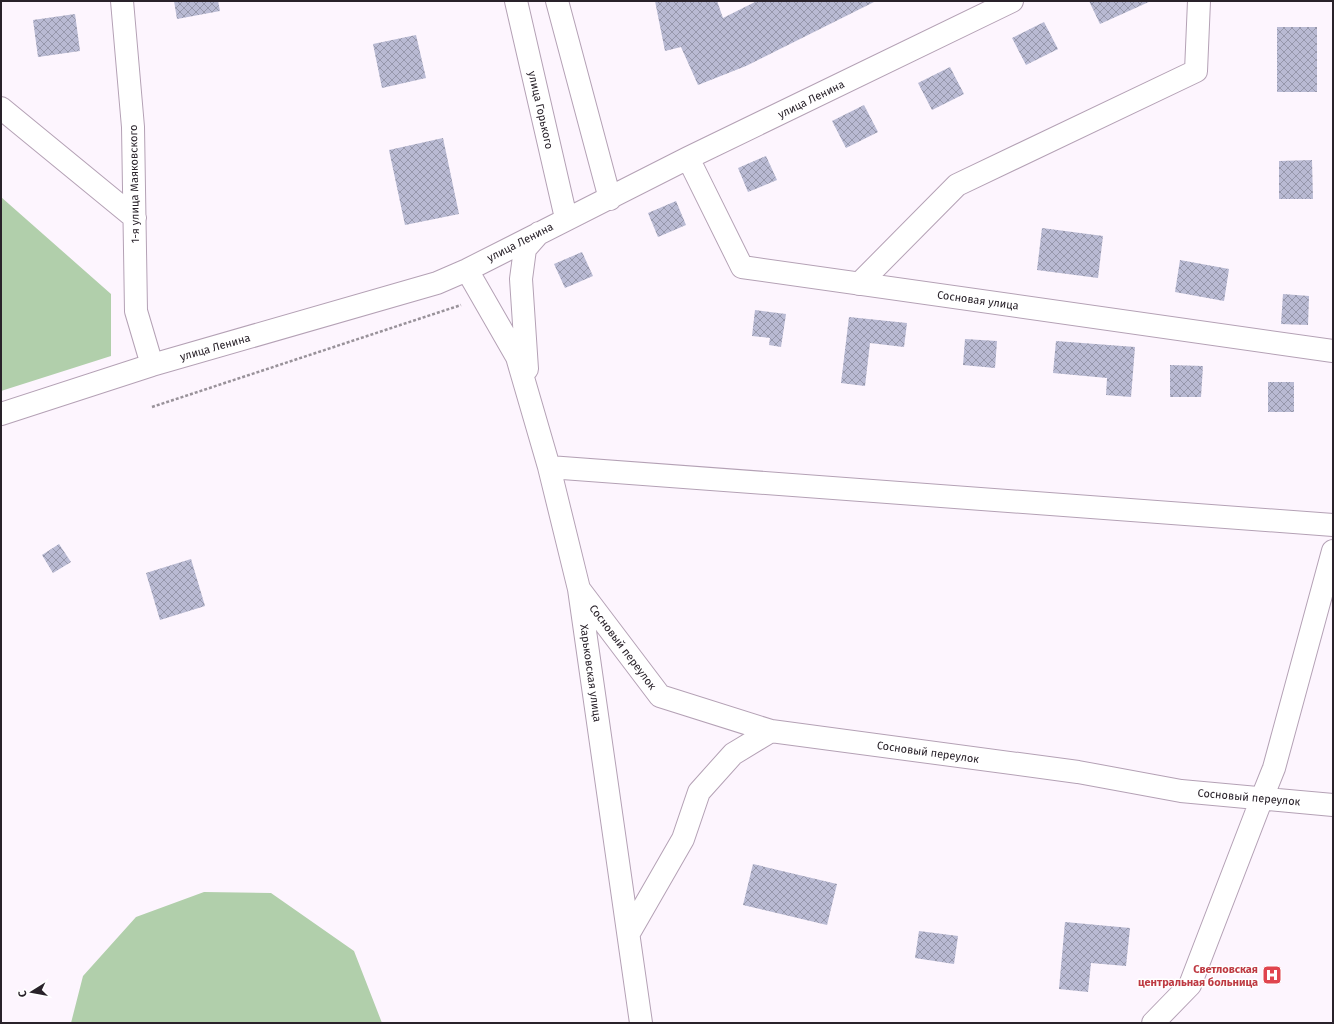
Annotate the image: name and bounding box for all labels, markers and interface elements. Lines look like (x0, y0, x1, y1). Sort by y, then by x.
street label: улица Горького (525, 70, 556, 150)
street label: улица Ленина (776, 78, 847, 121)
street label: 1-я улица Маяковского (127, 125, 142, 243)
street label: улица Ленина (485, 220, 555, 265)
street label: Сосновая улица (936, 288, 1020, 313)
street label: улица Ленина (179, 331, 252, 364)
street label: Сосновый переулок (586, 602, 659, 693)
street label: Харьковская улица (577, 623, 604, 723)
street label: Сосновый переулок (876, 739, 980, 766)
street label: Сосновый переулок (1197, 787, 1301, 808)
place label: Светловская центральная больница (1138, 963, 1258, 989)
hospital icon: Светловская центральная больница (1261, 964, 1283, 986)
north arrow (12, 972, 52, 1012)
text: С (16, 989, 30, 998)

